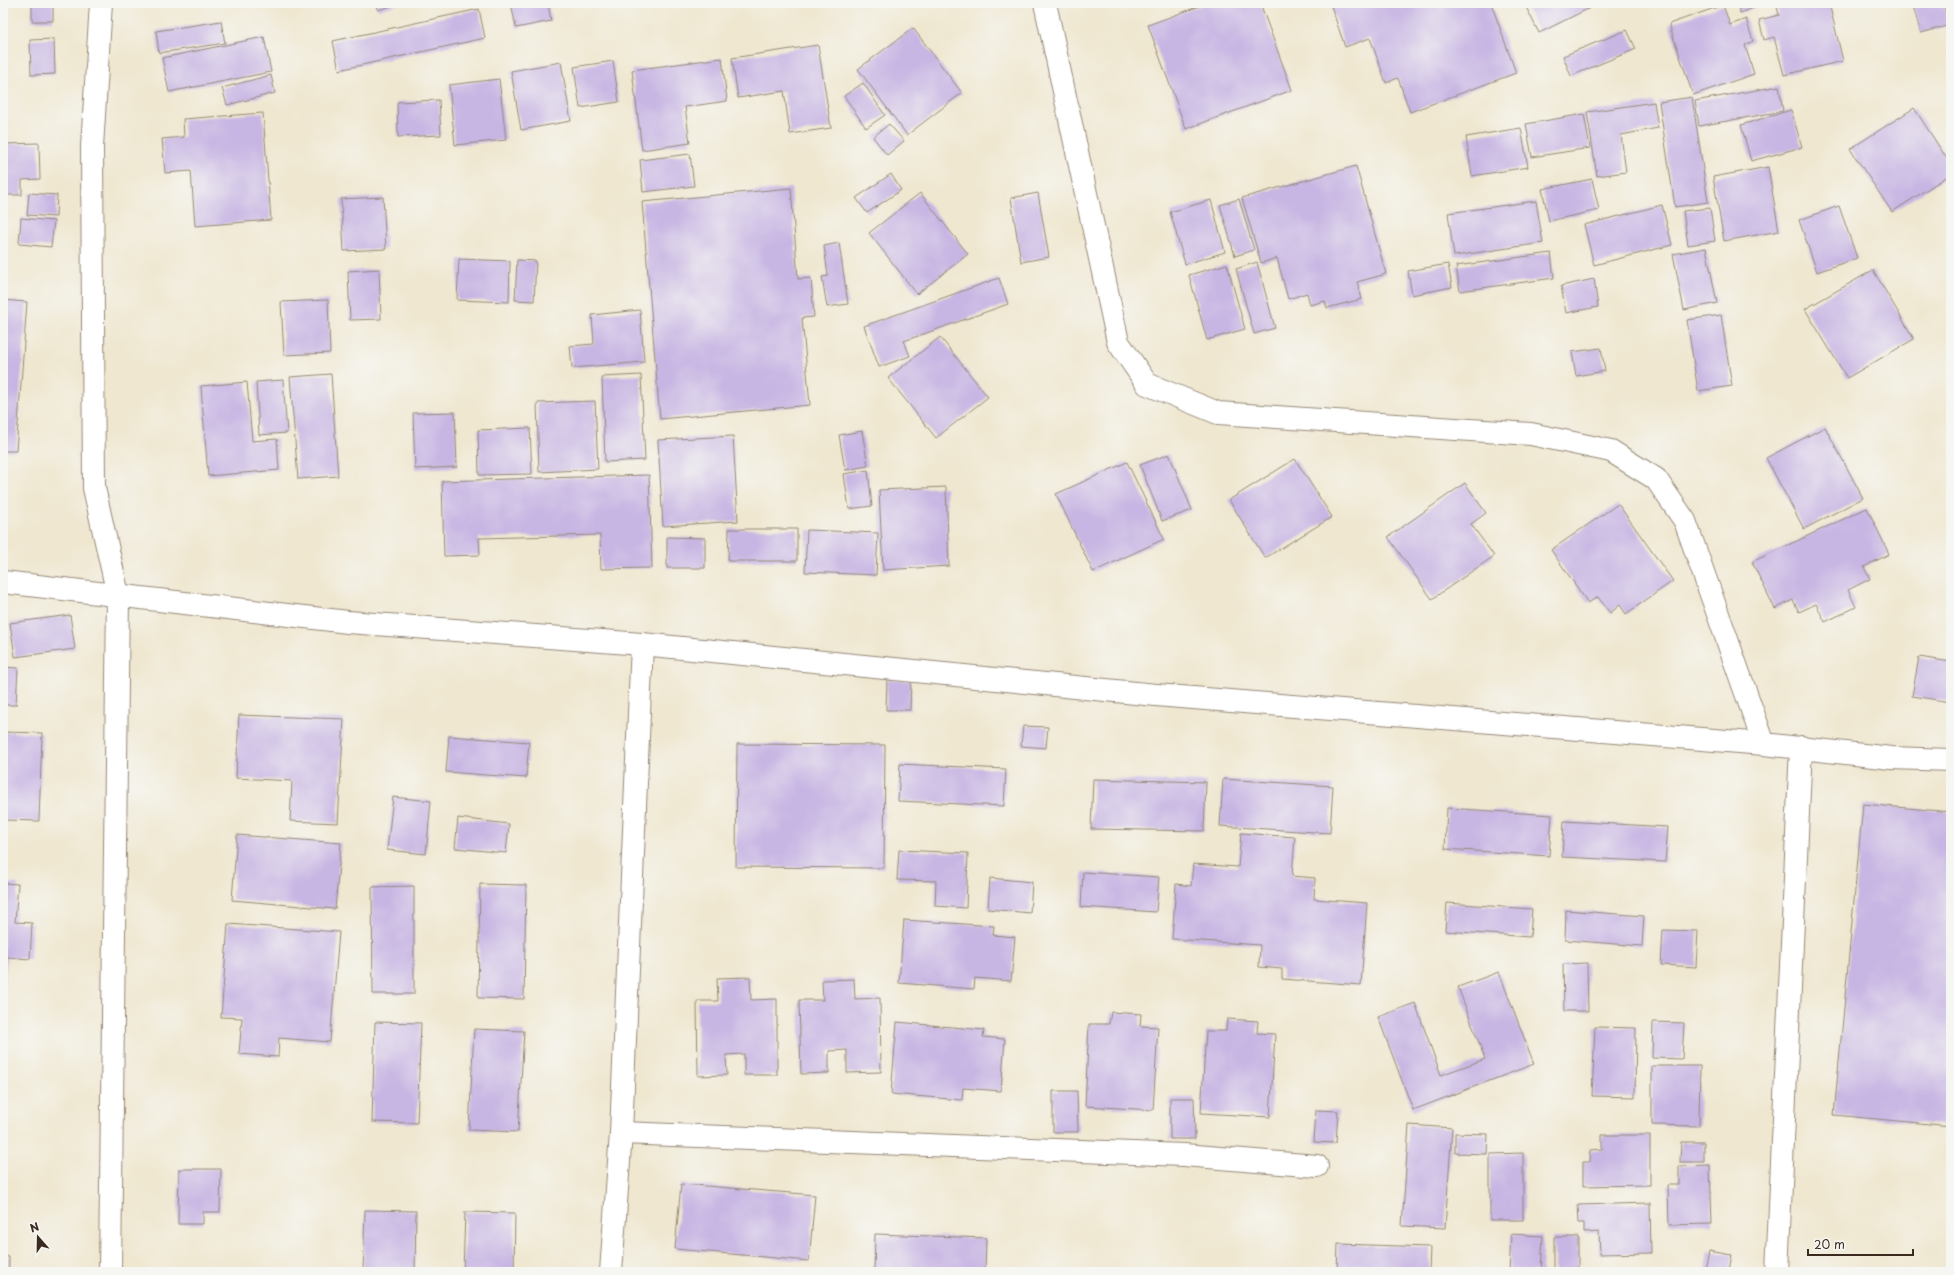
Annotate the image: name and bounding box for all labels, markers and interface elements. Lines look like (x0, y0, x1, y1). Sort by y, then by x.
north arrow (18, 1217, 58, 1257)
text: N (27, 1218, 42, 1237)
scale bar (1808, 1231, 1913, 1257)
text: 20 m (1814, 1235, 1845, 1253)

